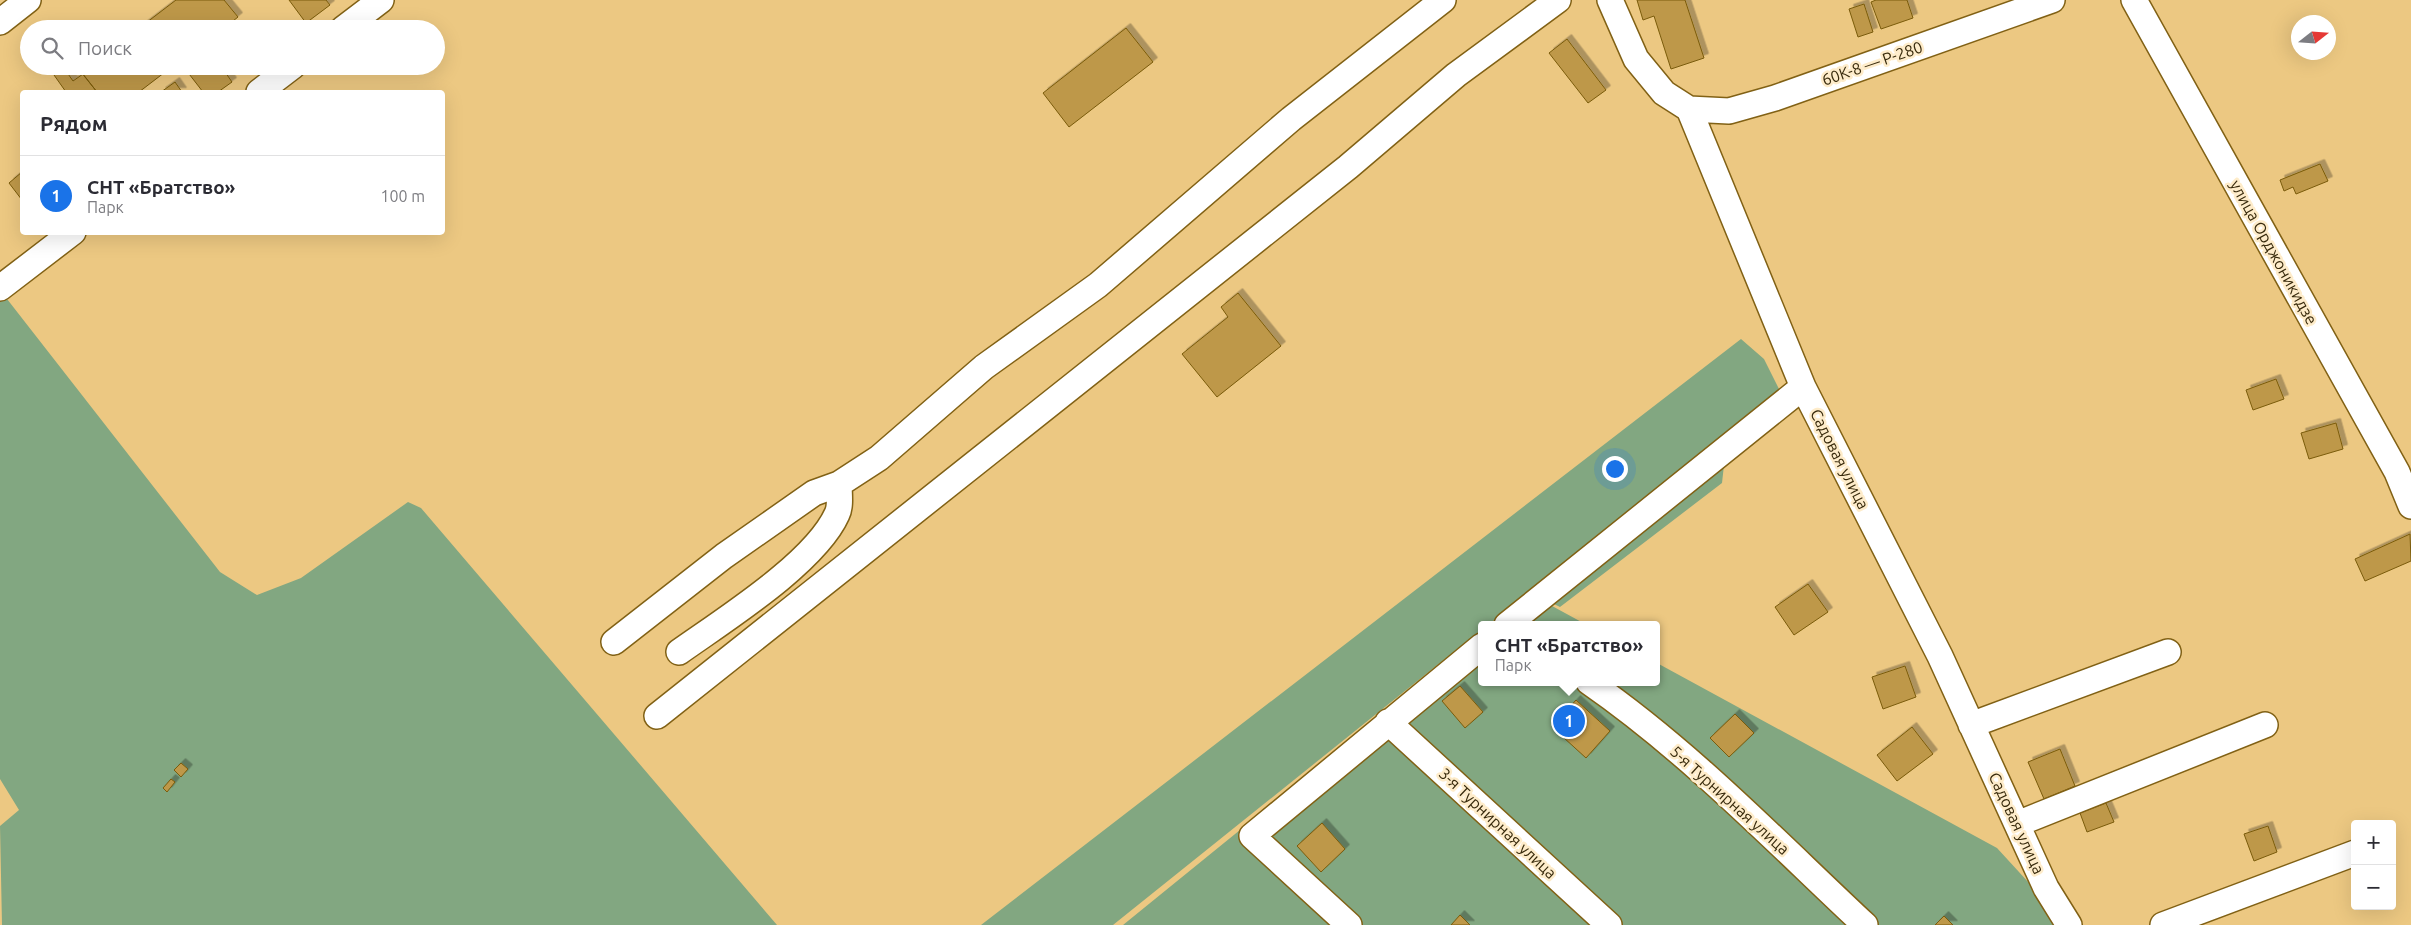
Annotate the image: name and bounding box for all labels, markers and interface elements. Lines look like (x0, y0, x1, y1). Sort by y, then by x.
north arrow (2291, 15, 2336, 60)
search box (20, 20, 445, 75)
icon: search (38, 34, 66, 62)
text: Поиск (78, 37, 132, 59)
street label: 60К-8 — Р-280 (1819, 37, 1925, 89)
text: Рядом (40, 111, 108, 135)
text: СНТ «Братство» (87, 176, 235, 198)
street label: улица Орджоникидзе (2227, 177, 2321, 327)
text: 1 (51, 187, 61, 205)
text: 100 m (380, 187, 425, 205)
text: Парк (87, 198, 124, 216)
street label: Садовая улица (1807, 406, 1873, 512)
your location (1602, 456, 1628, 482)
popup (1478, 621, 1660, 686)
text: СНТ «Братство» (1495, 634, 1643, 656)
text: Парк (1495, 656, 1532, 674)
pin: 1 (1553, 702, 1585, 740)
street label: 5-я Турнирная улица (1667, 742, 1793, 858)
street label: 3-я Турнирная улица (1436, 764, 1560, 882)
street label: Садовая улица (1986, 769, 2048, 877)
map controls (2351, 820, 2396, 910)
button: + (2351, 820, 2396, 865)
button: − (2351, 865, 2396, 910)

